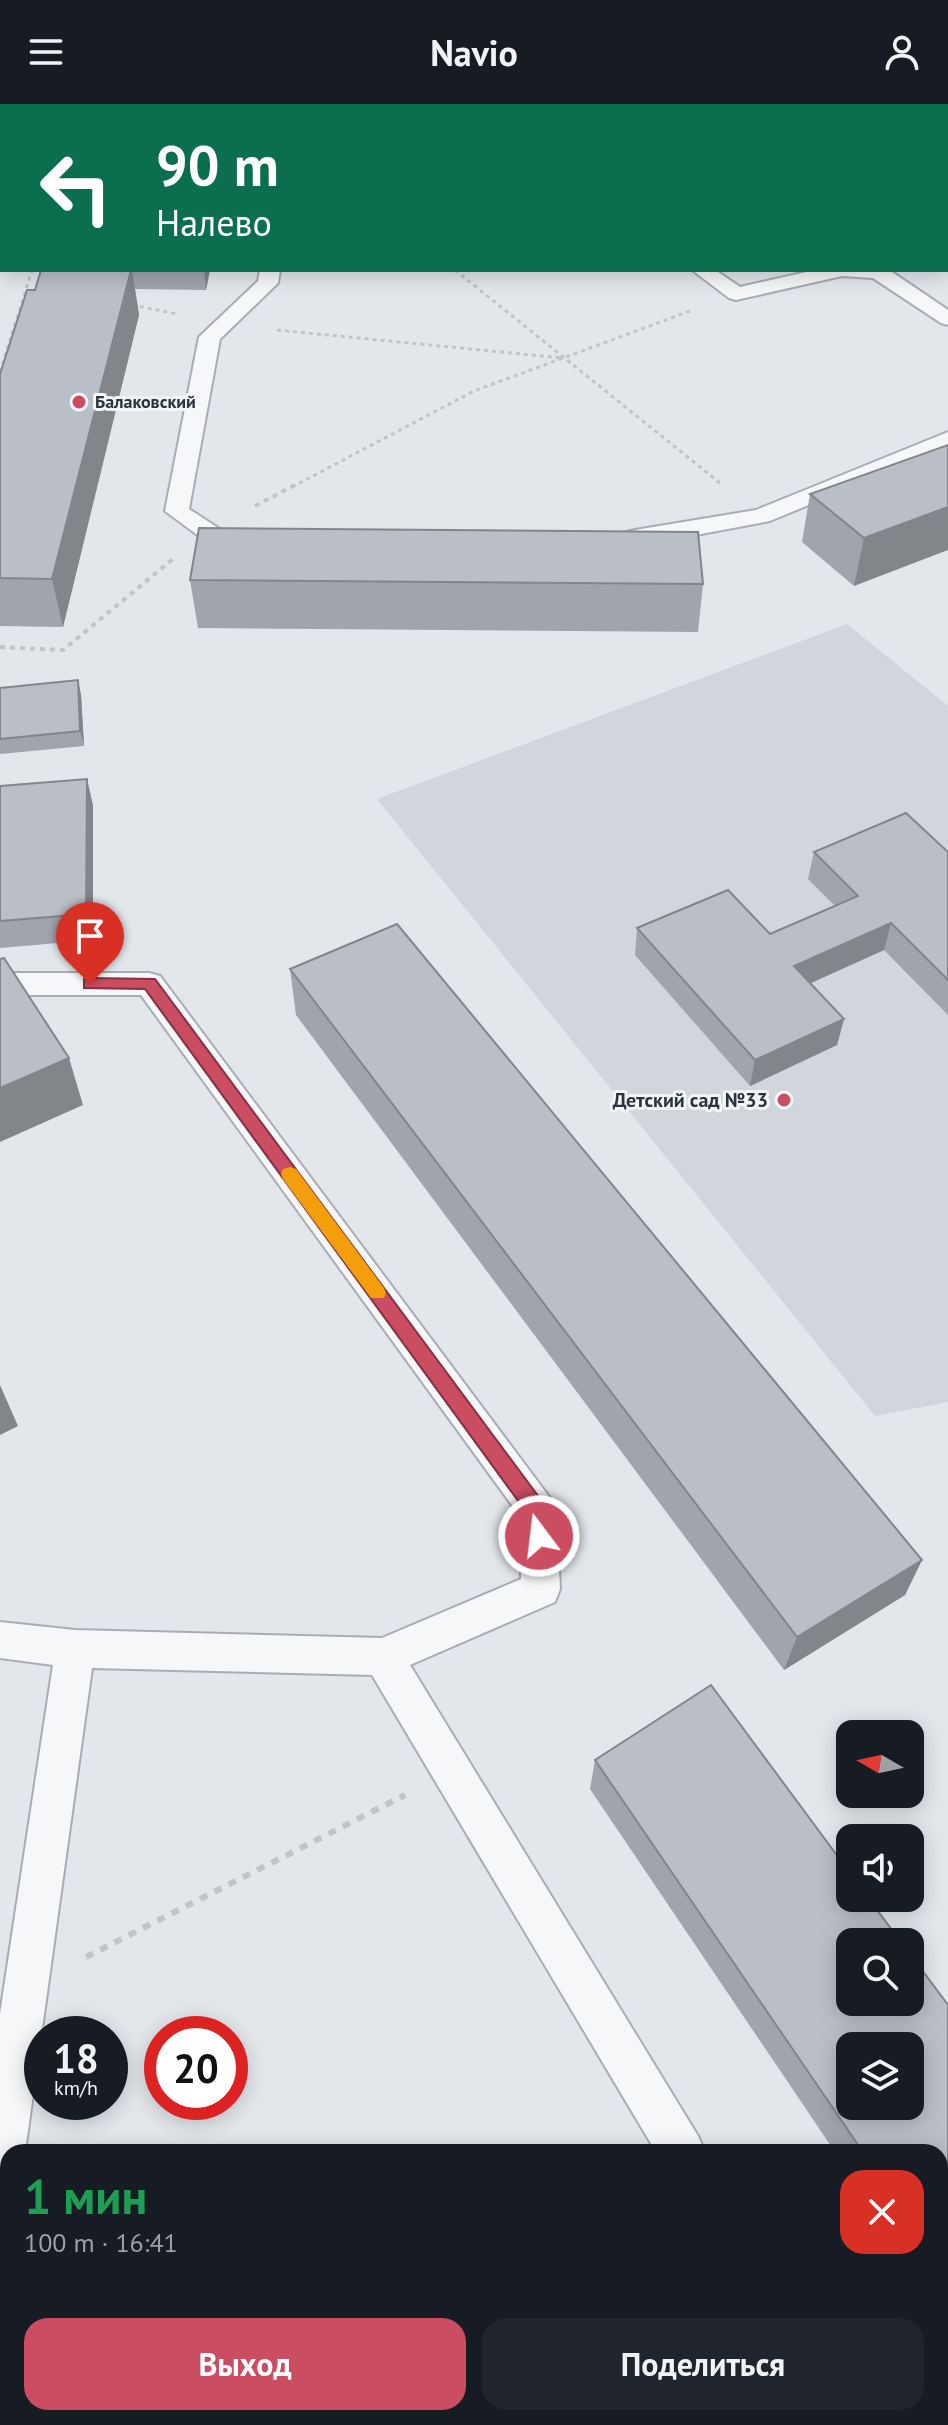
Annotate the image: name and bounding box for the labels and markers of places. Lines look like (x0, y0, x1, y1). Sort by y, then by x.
place label: Балаковский (95, 390, 196, 413)
marker: Балаковский (70, 393, 88, 411)
pin (56, 902, 124, 984)
place label: Детский сад №33 (613, 1087, 768, 1113)
marker: Детский сад №33 (775, 1091, 793, 1109)

